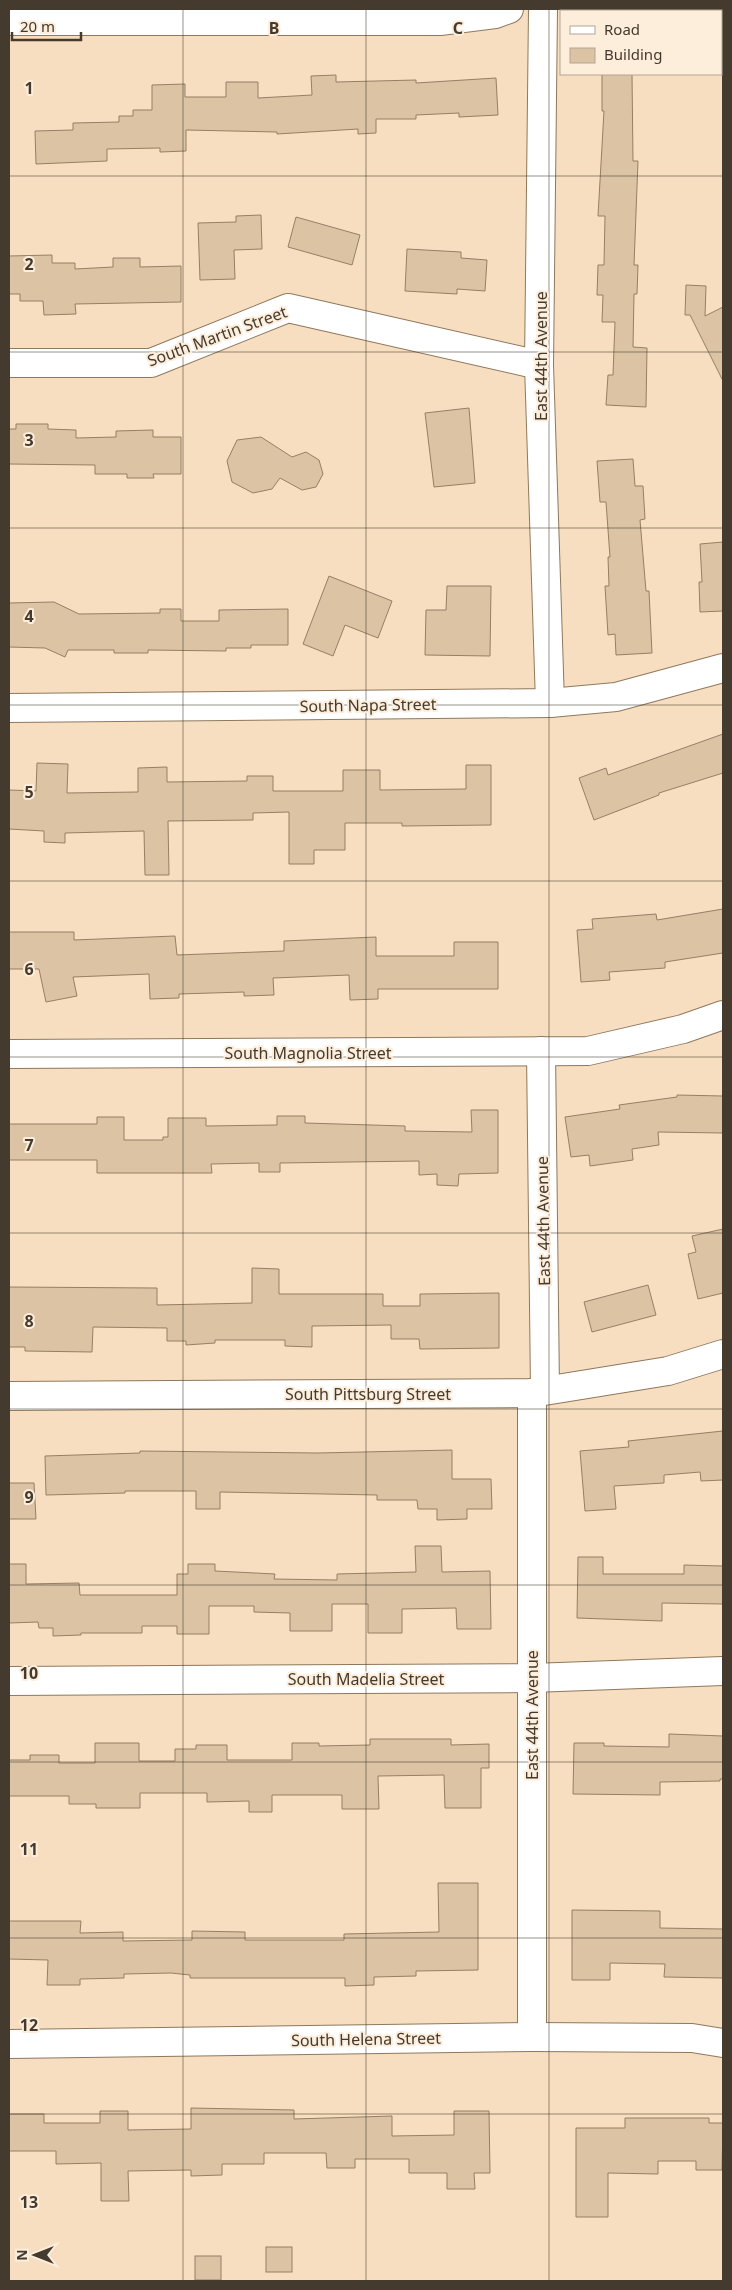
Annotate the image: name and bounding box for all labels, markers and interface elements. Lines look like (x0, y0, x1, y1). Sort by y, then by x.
scale bar (12, 10, 81, 42)
legend (560, 10, 722, 75)
text: 20 m (20, 16, 55, 36)
text: B (269, 17, 279, 39)
text: C (453, 17, 463, 39)
text: Road (604, 19, 640, 39)
text: Building (604, 44, 662, 64)
text: 1 (24, 77, 34, 99)
text: 2 (24, 253, 34, 275)
street label: East 44th Avenue (530, 291, 552, 421)
street label: South Martin Street (144, 300, 290, 371)
text: 3 (24, 429, 34, 451)
text: 4 (24, 605, 34, 627)
street label: South Napa Street (299, 693, 437, 717)
text: 5 (24, 781, 34, 803)
text: 6 (24, 958, 34, 980)
street label: South Magnolia Street (224, 1042, 392, 1064)
text: 7 (24, 1134, 34, 1156)
street label: East 44th Avenue (531, 1156, 555, 1286)
text: 8 (24, 1310, 34, 1332)
street label: South Pittsburg Street (285, 1383, 451, 1405)
text: 9 (24, 1486, 34, 1508)
street label: East 44th Avenue (521, 1650, 543, 1780)
text: 10 (20, 1662, 38, 1684)
street label: South Madelia Street (288, 1668, 445, 1690)
text: 11 (20, 1838, 38, 1860)
text: 12 (20, 2014, 38, 2036)
street label: South Helena Street (291, 2027, 441, 2051)
text: 13 (20, 2191, 38, 2213)
north arrow (10, 2230, 60, 2280)
text: N (12, 2249, 31, 2261)

